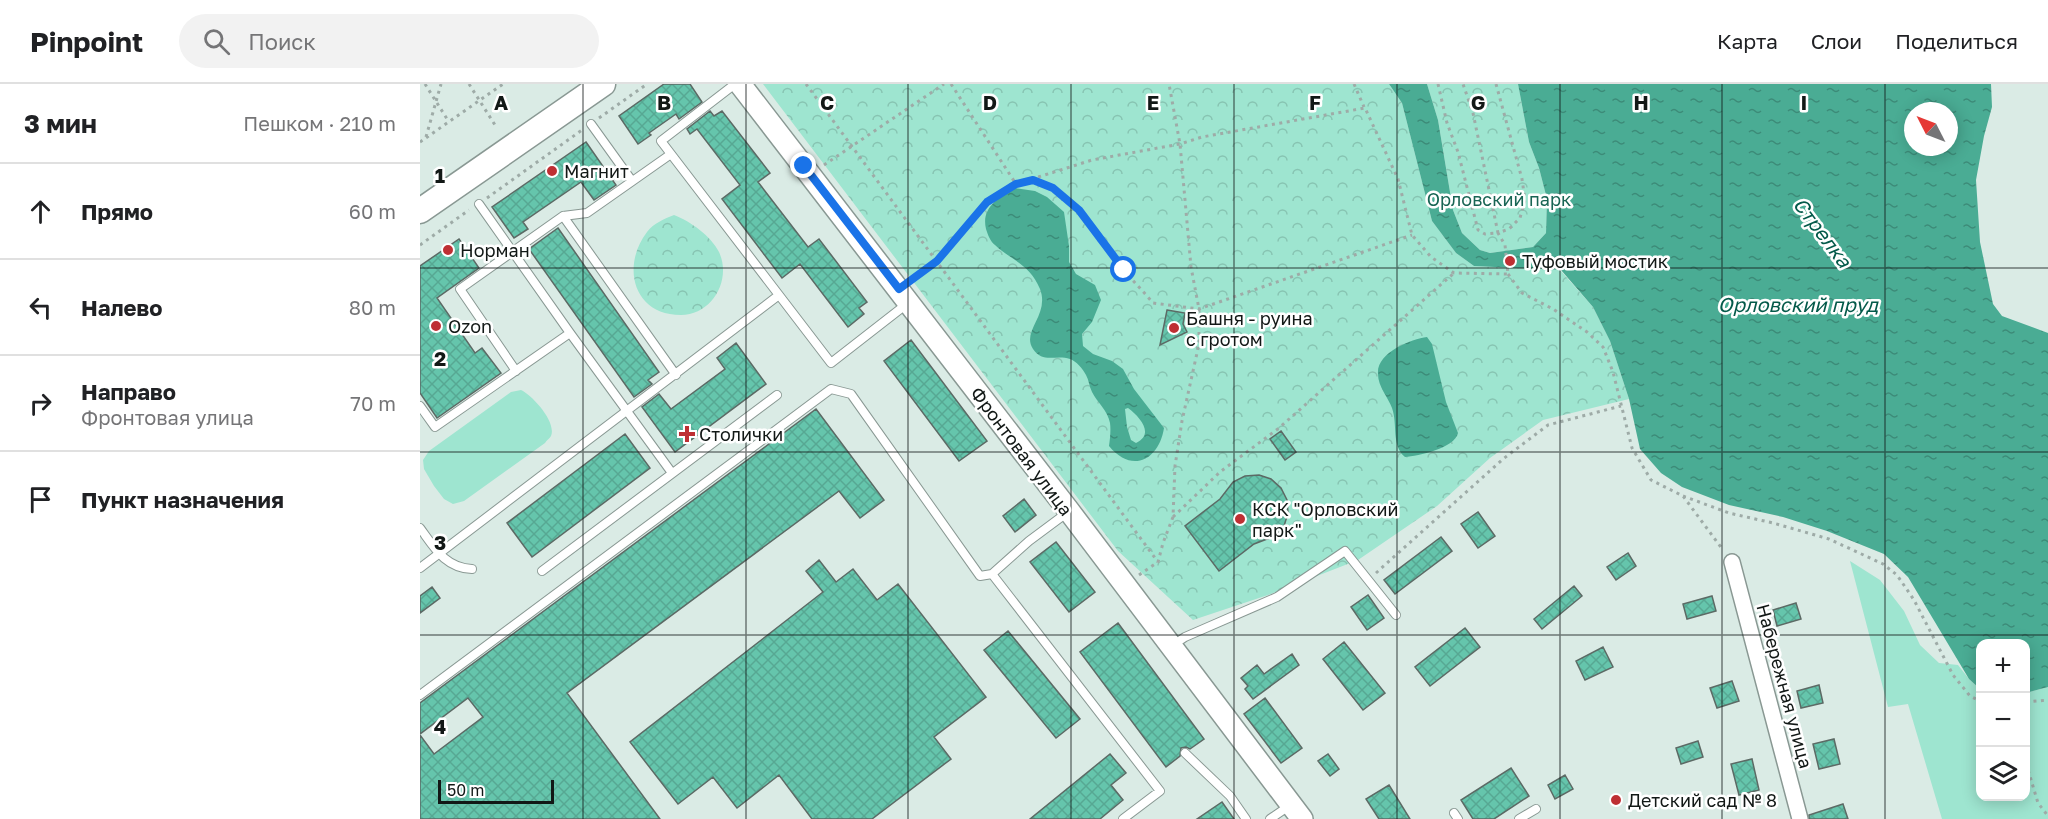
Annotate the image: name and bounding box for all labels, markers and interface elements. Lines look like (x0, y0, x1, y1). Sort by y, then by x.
search box (179, 14, 599, 68)
text: Pinpoint (30, 25, 143, 58)
icon: search (200, 25, 233, 58)
text: Поиск (248, 28, 316, 55)
text: Карта (1717, 28, 1778, 54)
text: Слои (1811, 28, 1862, 54)
text: Поделиться (1895, 28, 2018, 54)
text: A (494, 90, 508, 114)
text: B (657, 90, 671, 114)
text: C (820, 90, 834, 114)
text: D (983, 90, 997, 114)
text: E (1147, 90, 1159, 114)
text: F (1309, 90, 1321, 114)
text: G (1471, 90, 1485, 114)
text: H (1633, 90, 1649, 114)
text: I (1801, 90, 1807, 114)
north arrow (1904, 102, 1958, 156)
text: 3 мин (24, 108, 97, 139)
text: Пешком · 210 m (243, 111, 396, 135)
route end (790, 152, 816, 178)
place label: Магнит (564, 160, 629, 182)
text: 1 (435, 163, 445, 187)
marker: Магнит (545, 164, 559, 178)
park label: Орловский парк (1427, 188, 1571, 210)
water label: Стрелка (1789, 192, 1857, 272)
icon: ahead (24, 195, 57, 228)
text: Прямо (81, 198, 153, 225)
text: 60 m (349, 199, 396, 223)
place label: Норман (460, 239, 530, 261)
marker: Норман (441, 243, 455, 257)
place label: Туфовый мостик (1522, 250, 1668, 272)
marker: Туфовый мостик (1503, 254, 1517, 268)
route start (1110, 256, 1136, 282)
icon: left (24, 291, 57, 324)
water label: Орловский пруд (1718, 292, 1879, 317)
text: Налево (81, 294, 163, 321)
text: 80 m (349, 295, 396, 319)
place label: Башня - руина с гротом (1186, 307, 1313, 350)
place label: Ozon (448, 315, 492, 337)
marker: Ozon (429, 319, 443, 333)
marker: Башня - руина с гротом (1167, 321, 1181, 335)
text: 2 (434, 346, 446, 370)
text: Направо (81, 378, 176, 405)
street label: Фронтовая улица (966, 382, 1078, 520)
icon: right (24, 387, 57, 420)
text: 70 m (350, 391, 396, 415)
text: Фронтовая улица (81, 405, 254, 429)
place label: Столички (699, 423, 783, 445)
marker: Столички (680, 427, 694, 441)
icon: arrive (24, 483, 57, 516)
text: Пункт назначения (81, 486, 284, 513)
place label: КСК "Орловский парк" (1252, 498, 1398, 541)
marker: КСК "Орловский парк" (1233, 512, 1247, 526)
text: 3 (434, 530, 446, 554)
street label: Набережная улица (1752, 601, 1818, 771)
map controls (1976, 639, 2030, 801)
button: + (1976, 639, 2030, 693)
button: − (1976, 693, 2030, 747)
text: 4 (434, 714, 446, 738)
button: layers (1976, 747, 2030, 801)
scale bar (438, 777, 554, 804)
text: 50 m (447, 780, 484, 800)
place label: Детский сад № 8 (1628, 789, 1777, 811)
marker: Детский сад № 8 (1609, 793, 1623, 807)

